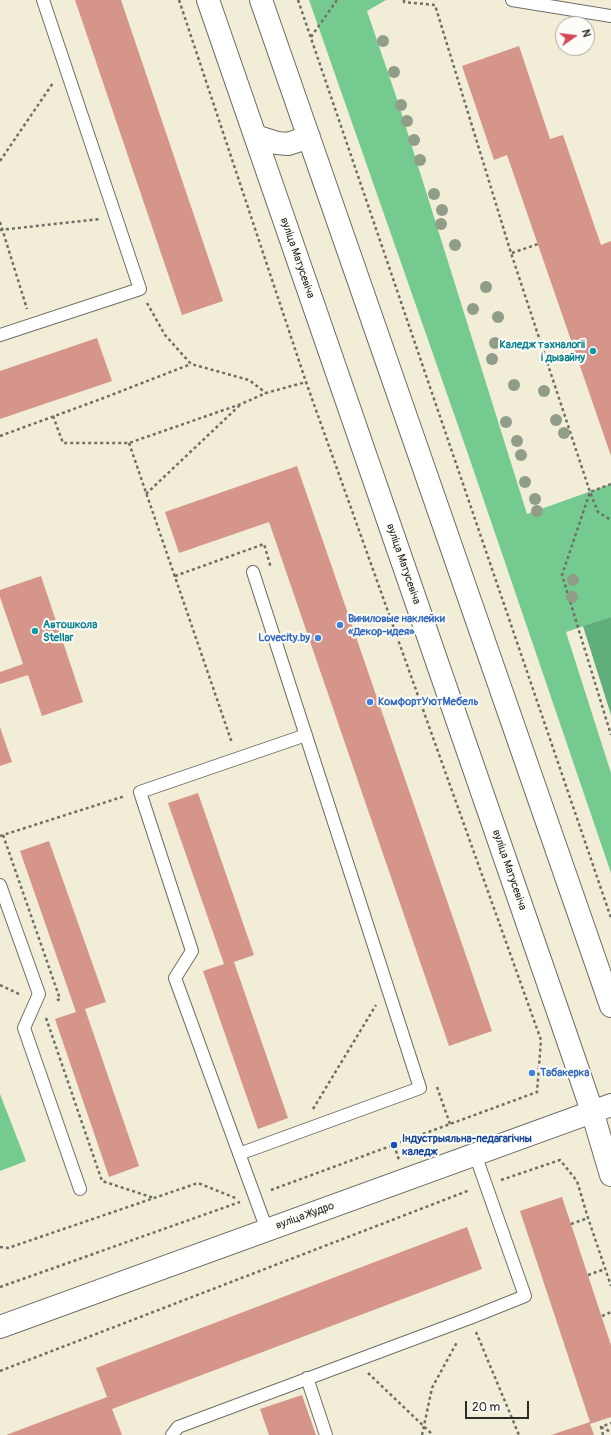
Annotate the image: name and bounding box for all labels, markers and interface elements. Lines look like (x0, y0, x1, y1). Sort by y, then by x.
north arrow (555, 16, 595, 56)
text: N (579, 28, 593, 38)
street label: вуліца Матусевіча (277, 216, 317, 300)
place label: Каледж тэхналогіі і дызайну (499, 338, 585, 364)
marker: Каледж тэхналогіі і дызайну (588, 346, 598, 356)
street label: вуліца Матусевіча (383, 522, 423, 606)
place label: Виниловые наклейки «Декор-идея» (348, 612, 445, 638)
place label: Автошкола Stellar (43, 618, 97, 644)
marker: Виниловые наклейки «Декор-идея» (335, 620, 345, 630)
marker: Автошкола Stellar (30, 626, 40, 636)
place label: Lovecity.by (258, 631, 310, 645)
marker: Lovecity.by (313, 633, 323, 643)
place label: КомфортУютМебель (378, 695, 478, 709)
marker: КомфортУютМебель (365, 697, 375, 707)
street label: вуліца Матусевіча (489, 828, 529, 912)
place label: Табакерка (540, 1066, 589, 1080)
marker: Табакерка (527, 1068, 537, 1078)
place label: Індустрыяльна-педагагічны каледж (402, 1132, 532, 1158)
marker: Індустрыяльна-педагагічны каледж (389, 1140, 399, 1150)
street label: вуліца Жудро (274, 1199, 336, 1233)
scale bar (467, 1393, 531, 1419)
text: 20 m (472, 1400, 500, 1415)

